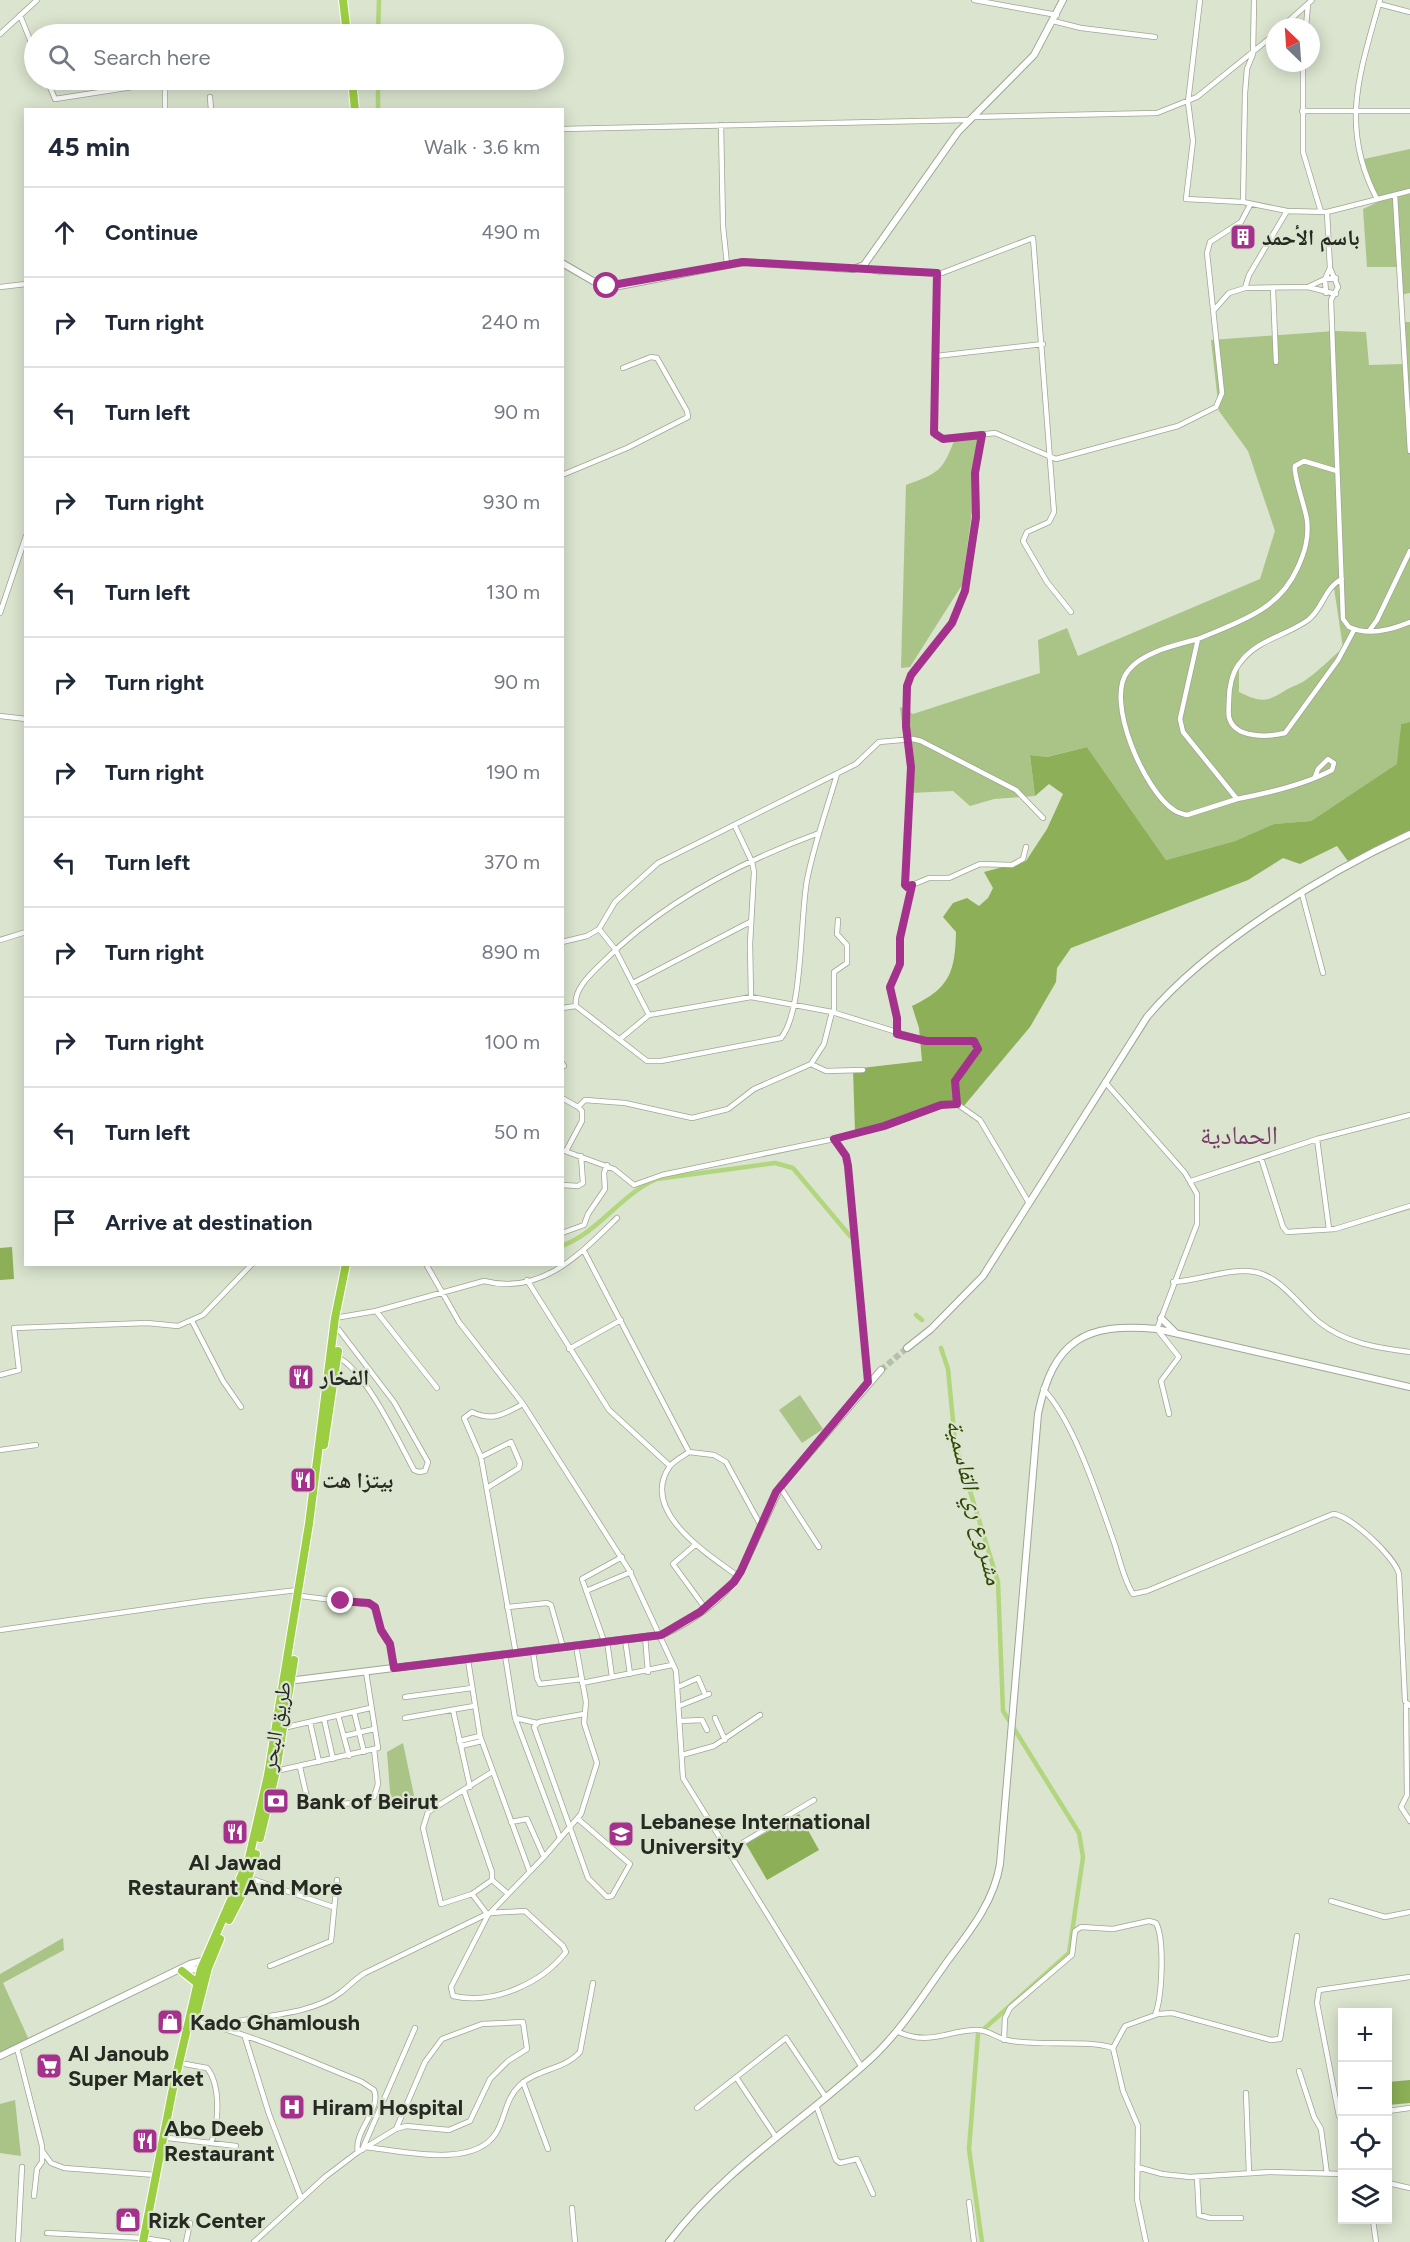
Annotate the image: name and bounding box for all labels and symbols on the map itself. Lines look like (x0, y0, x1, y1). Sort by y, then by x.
north arrow (1266, 18, 1320, 72)
building icon: باسم الأحمد (1228, 222, 1258, 252)
place label: باسم الأحمد (1262, 224, 1360, 252)
route start (593, 272, 619, 298)
district label: الحمادية (1200, 1119, 1278, 1151)
restaurant icon: الفخار (286, 1362, 316, 1392)
place label: الفخار (319, 1364, 369, 1391)
water label: مشروع ري القاسمية (935, 1416, 1010, 1589)
restaurant icon: بيتزا هت (288, 1465, 318, 1495)
place label: بيتزا هت (322, 1467, 393, 1494)
route end (327, 1587, 353, 1613)
street label: طريق البحر (255, 1679, 297, 1774)
bank icon: Bank of Beirut (261, 1786, 291, 1816)
place label: Bank of Beirut (296, 1788, 439, 1815)
place label: Lebanese International University (640, 1808, 870, 1860)
restaurant icon: Al Jawad Restaurant And More (220, 1817, 250, 1847)
school or university icon: Lebanese International University (606, 1819, 636, 1849)
place label: Al Jawad Restaurant And More (128, 1849, 342, 1901)
shop icon: Kado Ghamloush (155, 2007, 185, 2037)
place label: Kado Ghamloush (190, 2009, 360, 2036)
place label: Al Janoub Super Market (68, 2040, 204, 2092)
supermarket icon: Al Janoub Super Market (34, 2051, 64, 2081)
hospital icon: Hiram Hospital (277, 2092, 307, 2122)
place label: Hiram Hospital (312, 2094, 463, 2121)
place label: Abo Deeb Restaurant (164, 2115, 275, 2167)
restaurant icon: Abo Deeb Restaurant (130, 2126, 160, 2156)
shop icon: Rizk Center (113, 2205, 143, 2235)
place label: Rizk Center (148, 2207, 266, 2234)

